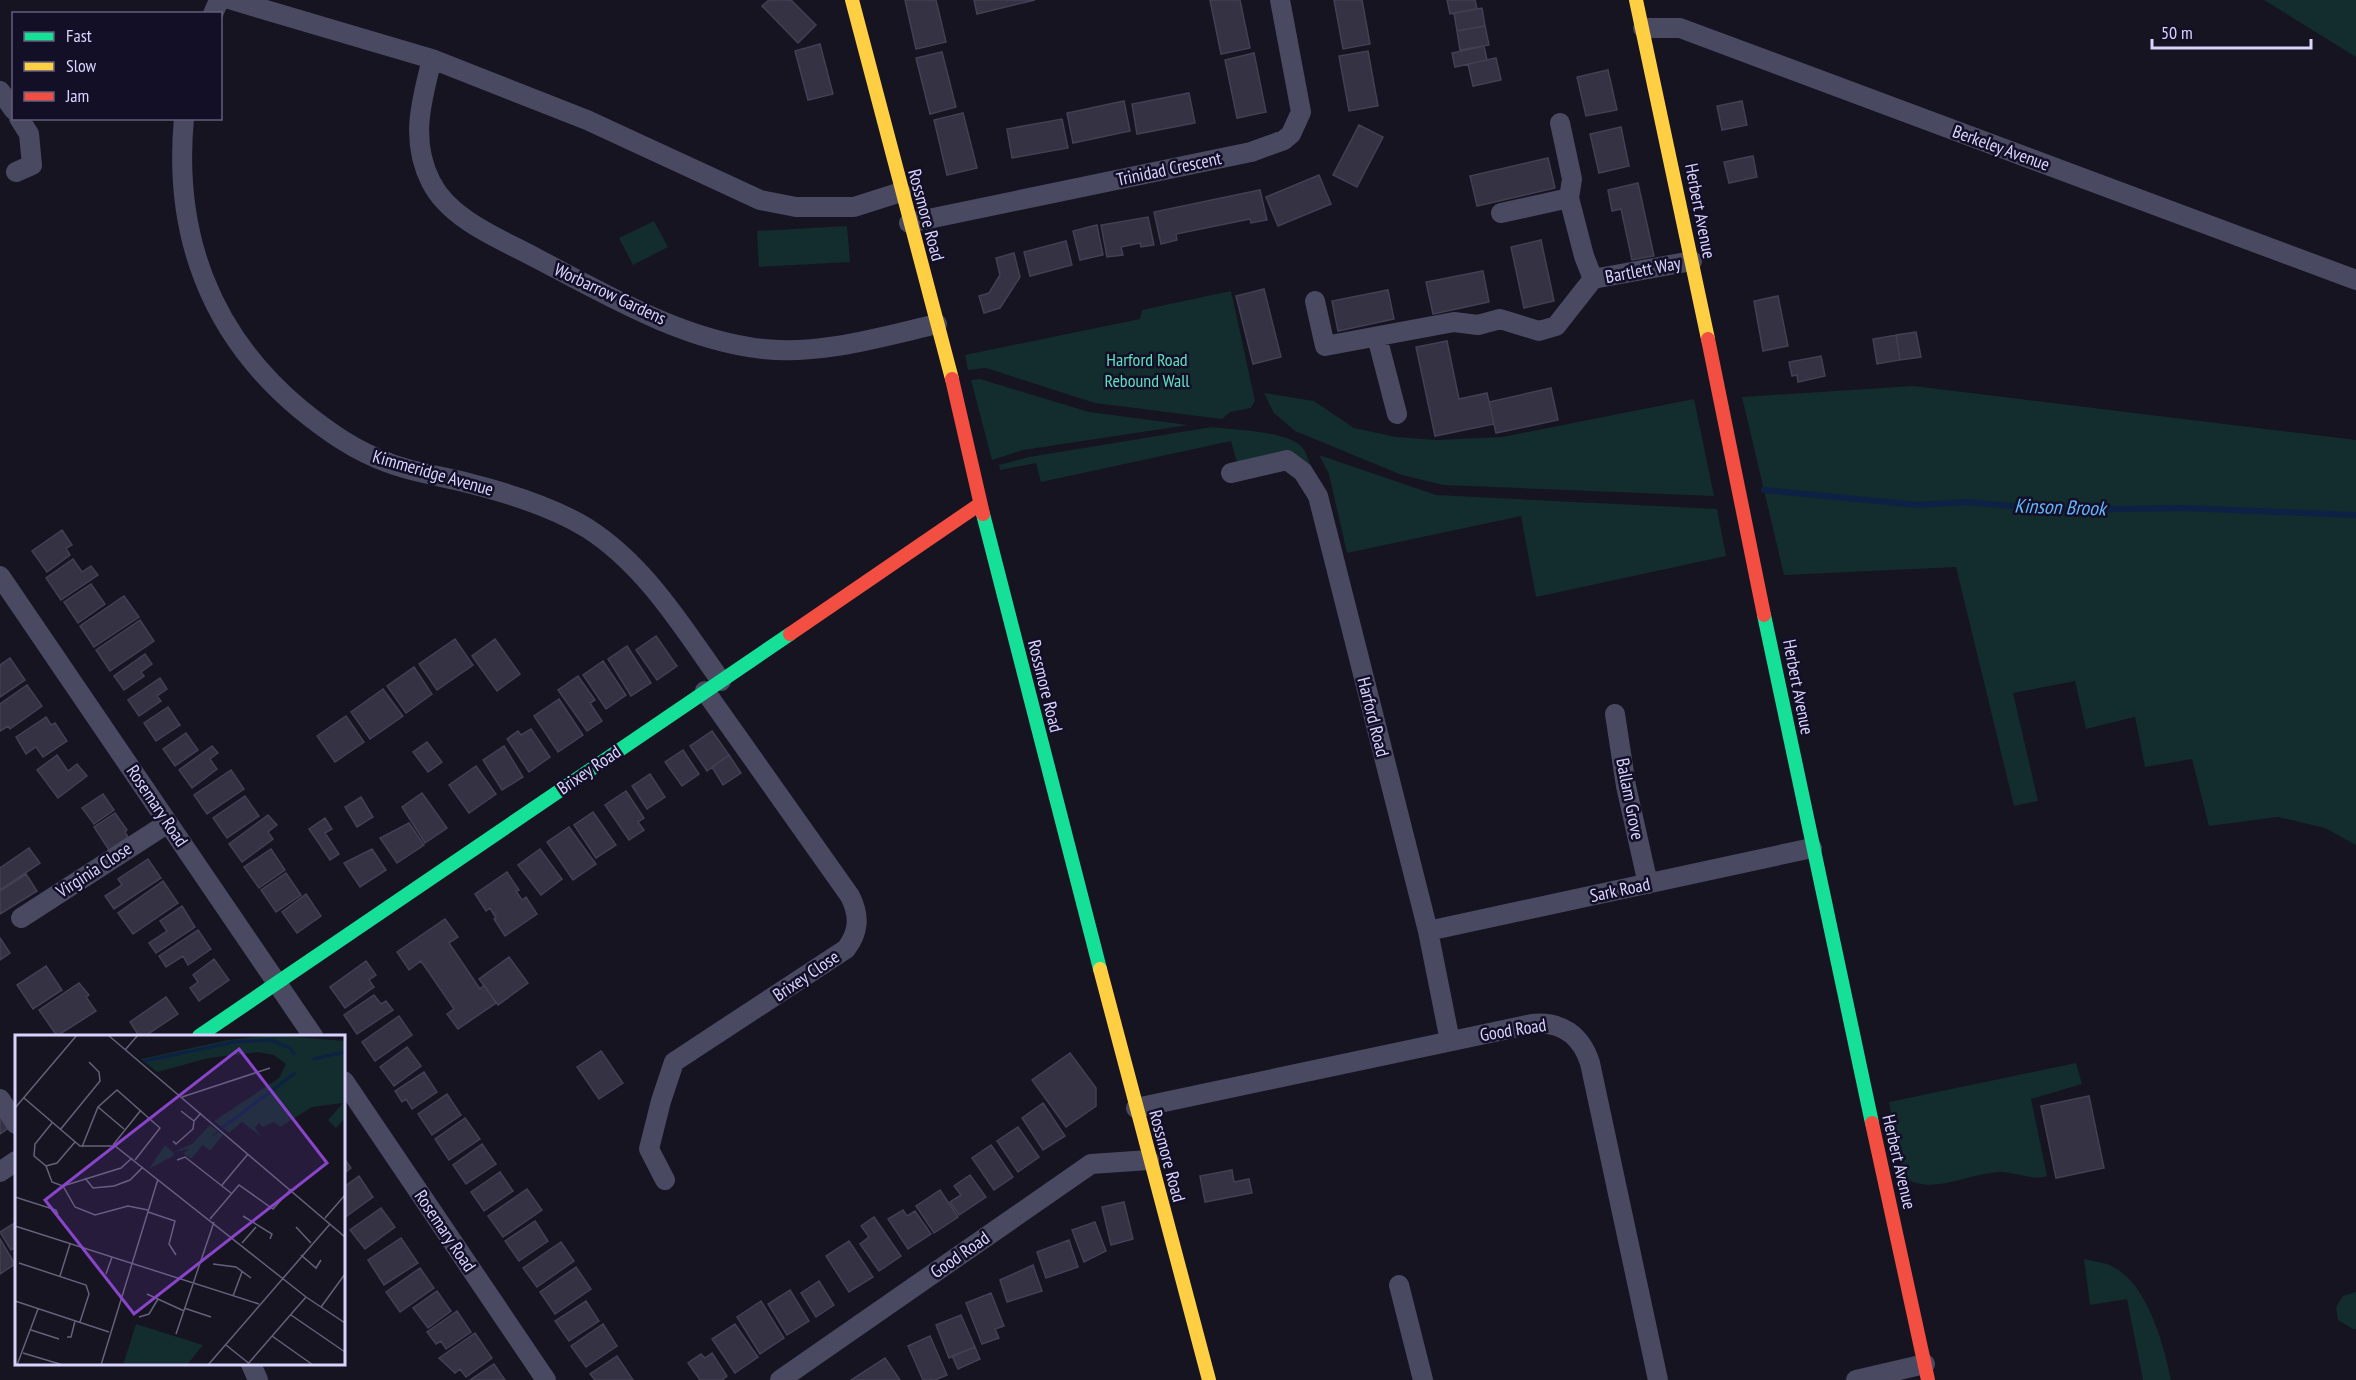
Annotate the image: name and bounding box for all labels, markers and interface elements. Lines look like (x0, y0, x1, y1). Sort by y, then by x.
legend (12, 12, 222, 120)
scale bar (2152, 12, 2311, 50)
text: 50 m (2161, 21, 2193, 44)
text: Fast (66, 24, 92, 47)
text: Slow (66, 54, 97, 77)
text: Jam (65, 84, 89, 107)
street label: Berkeley Avenue (1950, 119, 2053, 176)
street label: Trinidad Crescent (1114, 146, 1223, 191)
street label: Herbert Avenue (1680, 161, 1721, 260)
street label: Rossmore Road (903, 166, 950, 263)
street label: Bartlett Way (1603, 251, 1683, 288)
street label: Worbarrow Gardens (551, 258, 670, 330)
park label: Harford Road Rebound Wall (1104, 348, 1190, 392)
street label: Kimmeridge Avenue (370, 444, 496, 501)
water label: Kinson Brook (2014, 492, 2108, 522)
street label: Rossmore Road (1023, 637, 1068, 734)
street label: Herbert Avenue (1778, 637, 1819, 736)
street label: Harford Road (1352, 675, 1394, 759)
street label: Brixey Road (552, 740, 625, 799)
street label: Ballam Grove (1611, 756, 1650, 842)
street label: Rosemary Road (122, 760, 193, 851)
street label: Virginia Close (51, 837, 136, 903)
street label: Sark Road (1588, 872, 1652, 907)
street label: Brixey Close (768, 945, 843, 1006)
street label: Good Road (1478, 1013, 1548, 1046)
inset map (15, 1035, 345, 1365)
street label: Rossmore Road (1144, 1107, 1191, 1204)
street label: Herbert Avenue (1877, 1112, 1922, 1211)
street label: Rosemary Road (410, 1185, 481, 1276)
street label: Good Road (926, 1226, 994, 1283)

